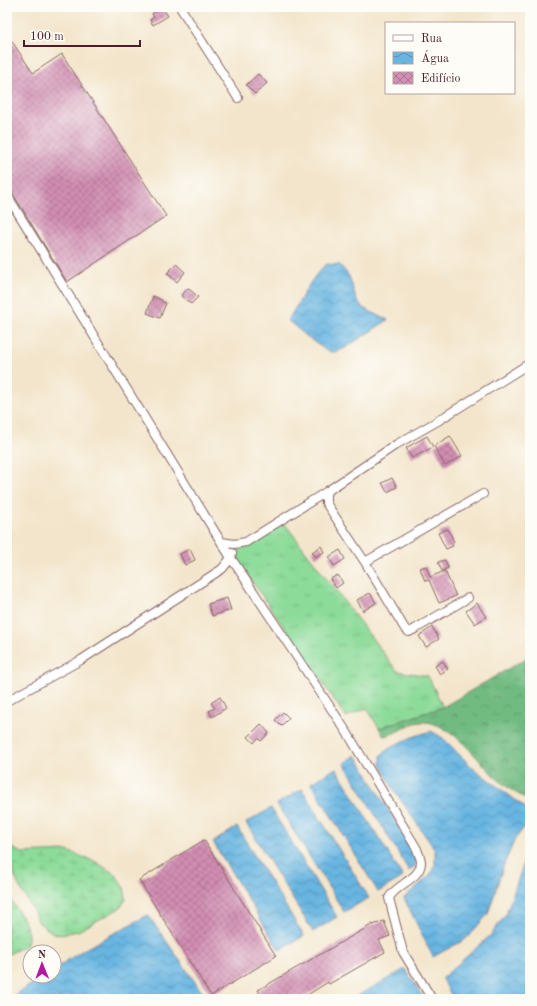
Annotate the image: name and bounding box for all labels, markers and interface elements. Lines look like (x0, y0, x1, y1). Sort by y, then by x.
scale bar (24, 22, 140, 48)
legend (385, 22, 515, 94)
text: 100 m (30, 31, 64, 43)
text: Rua (421, 33, 442, 45)
text: Água (421, 50, 449, 65)
text: Edifício (421, 73, 460, 85)
north arrow (22, 944, 62, 984)
text: N (38, 950, 47, 961)

